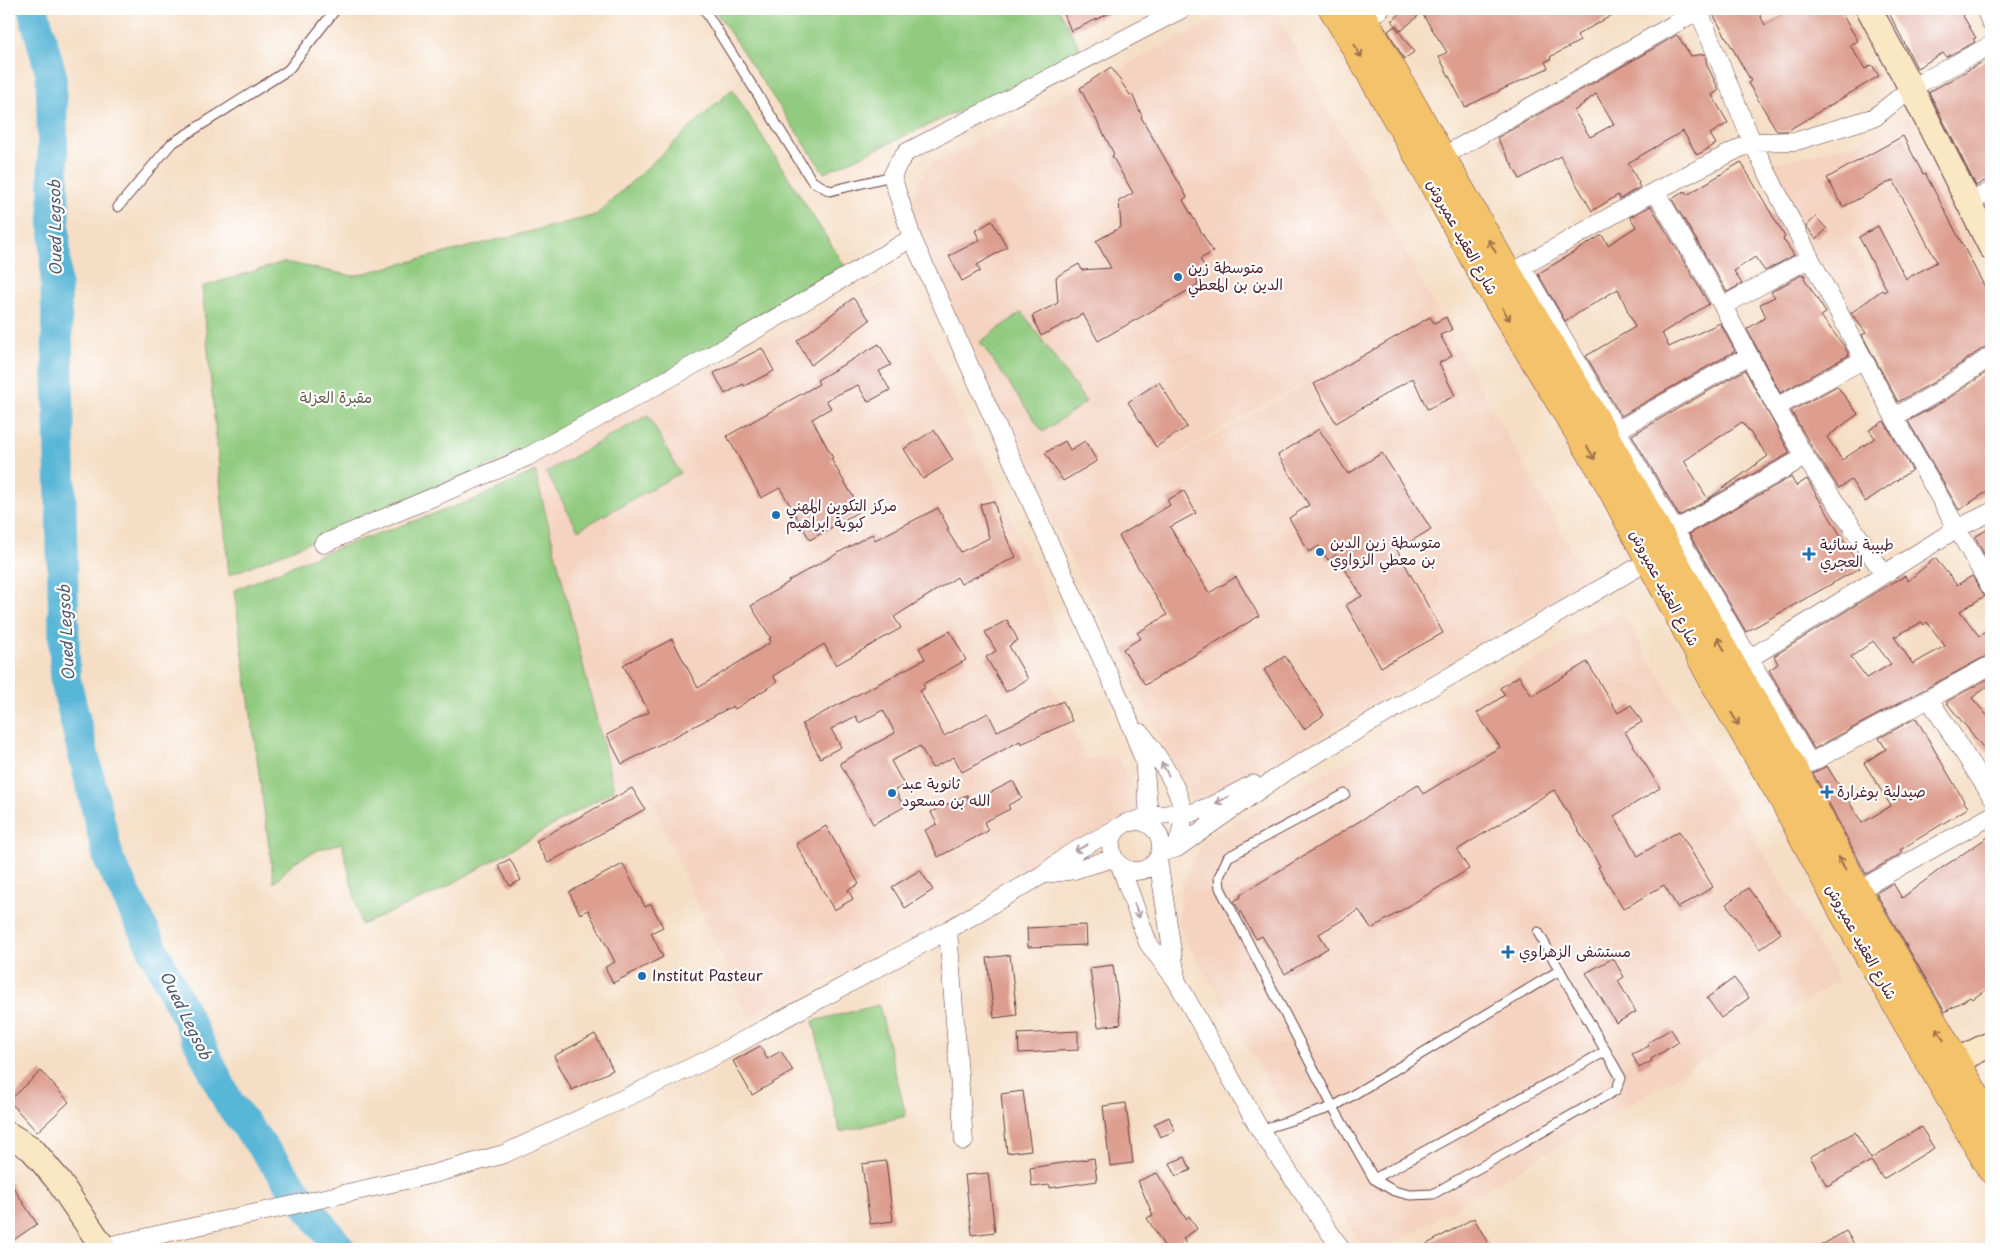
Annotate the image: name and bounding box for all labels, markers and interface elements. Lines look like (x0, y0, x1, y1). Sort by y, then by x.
one-way arrow (1353, 43, 1363, 58)
street label: شارع العقيد عميروش (1422, 174, 1505, 298)
water label: Oued Legsob (41, 179, 67, 276)
one-way arrow (1486, 239, 1496, 253)
place label: متوسطة زين الدين بن المعطي (1188, 255, 1283, 298)
marker: متوسطة زين الدين بن المعطي (1172, 271, 1184, 283)
one-way arrow (1502, 307, 1512, 321)
park label: مقبرة العزلة (300, 385, 372, 408)
one-way arrow (1586, 446, 1596, 460)
place label: مركز التكوين المهني كبوية ابراهيم (786, 493, 897, 535)
marker: مركز التكوين المهني كبوية ابراهيم (770, 509, 782, 521)
street label: شارع العقيد عميروش (1625, 525, 1706, 650)
place label: متوسطة زين الدين بن معطي الزواوي (1330, 530, 1441, 573)
place label: طبيبة نسائية العجري (1820, 532, 1894, 573)
marker: متوسطة زين الدين بن معطي الزواوي (1314, 546, 1326, 558)
marker: طبيبة نسائية العجري (1802, 547, 1816, 561)
water label: Oued Legsob (50, 584, 79, 682)
one-way arrow (1715, 638, 1725, 652)
one-way arrow (1730, 712, 1740, 726)
one-way arrow (1159, 762, 1169, 776)
place label: ثانوية عبد الله بن مسعود (902, 771, 990, 811)
place label: صيدلية بوغرارة (1837, 779, 1926, 802)
marker: صيدلية بوغرارة (1821, 786, 1833, 798)
marker: ثانوية عبد الله بن مسعود (886, 787, 898, 799)
one-way arrow (1214, 795, 1229, 805)
one-way arrow (1074, 843, 1089, 853)
one-way arrow (1837, 855, 1847, 870)
street label: شارع العقيد عميروش (1821, 879, 1904, 1003)
one-way arrow (1133, 903, 1142, 918)
place label: مستشفى الزهراوي (1519, 939, 1631, 963)
marker: مستشفى الزهراوي (1501, 945, 1515, 959)
place label: Institut Pasteur (652, 963, 763, 986)
water label: Oued Legsob (155, 966, 219, 1064)
marker: Institut Pasteur (636, 970, 648, 982)
one-way arrow (1935, 1027, 1945, 1042)

